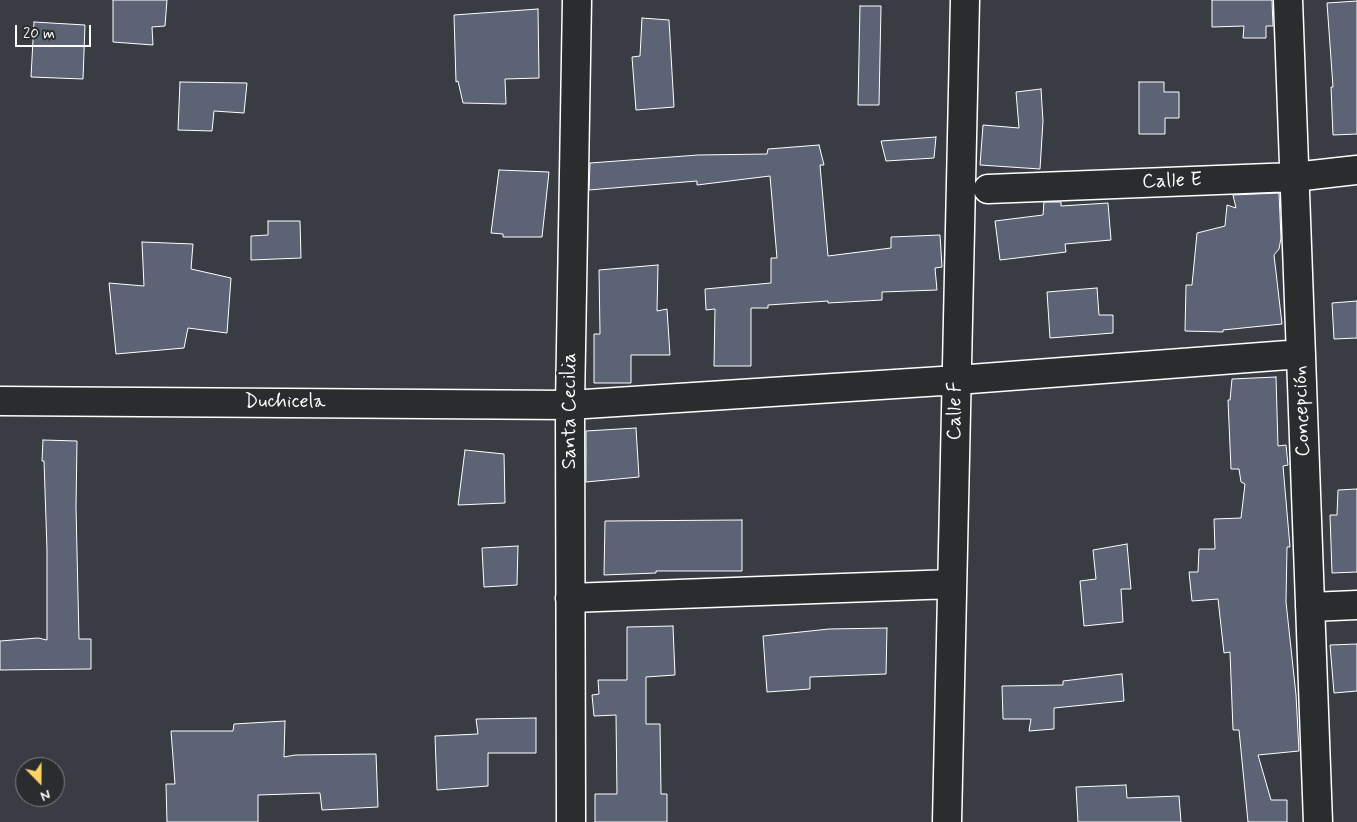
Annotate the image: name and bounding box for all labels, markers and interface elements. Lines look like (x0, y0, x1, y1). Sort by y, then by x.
scale bar (18, 15, 94, 47)
text: 20 m (23, 24, 55, 44)
street label: Calle E (1142, 169, 1202, 195)
street label: Santa Cecilia (559, 353, 583, 469)
street label: Concepción (1289, 365, 1317, 457)
street label: Calle F (943, 381, 969, 441)
street label: Duchicela (245, 391, 325, 415)
north arrow (15, 757, 65, 807)
text: N (38, 785, 53, 805)

